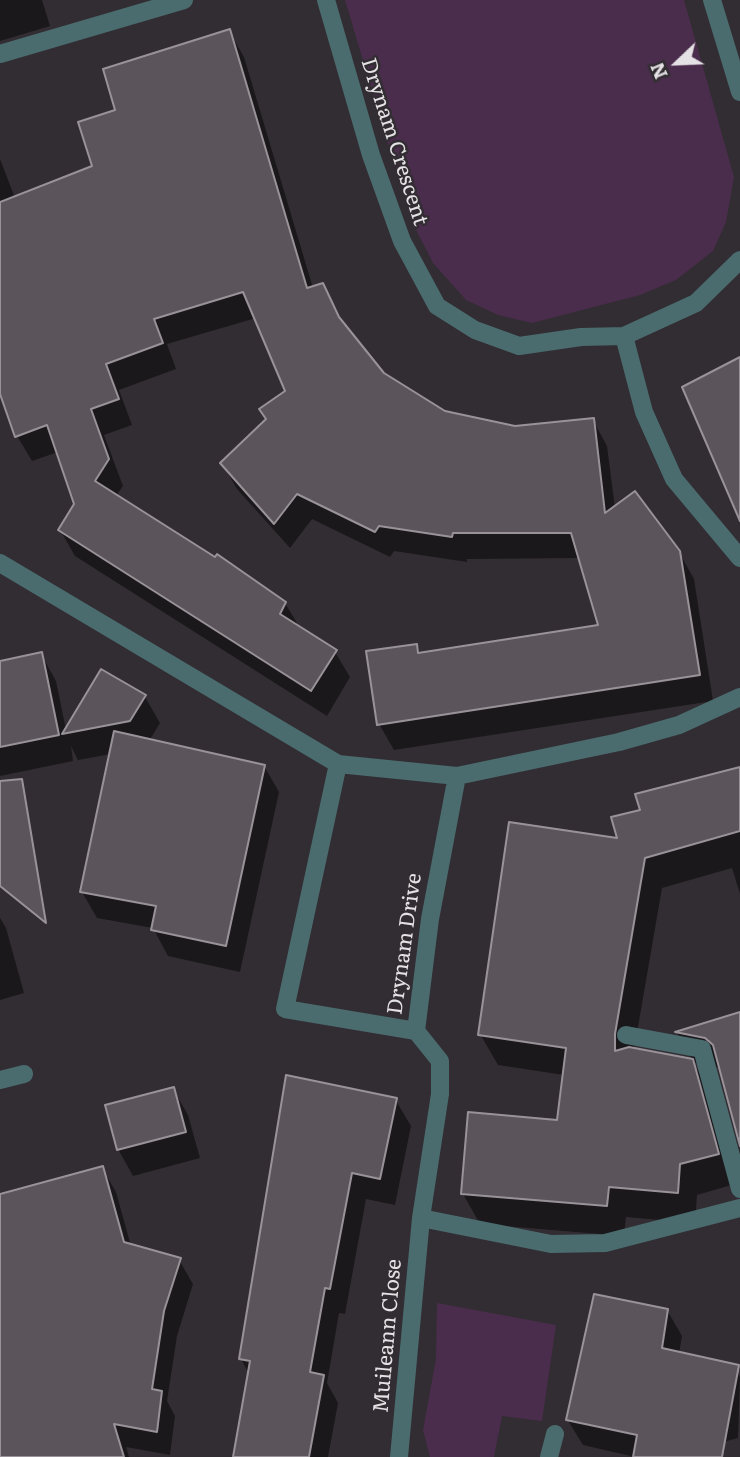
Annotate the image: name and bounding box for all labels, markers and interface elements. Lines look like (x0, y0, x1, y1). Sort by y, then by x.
north arrow (642, 28, 712, 98)
street label: Drynam Crescent (355, 55, 433, 229)
text: N (642, 58, 674, 84)
street label: Drynam Drive (383, 872, 427, 1016)
street label: Muileann Close (369, 1258, 407, 1414)

